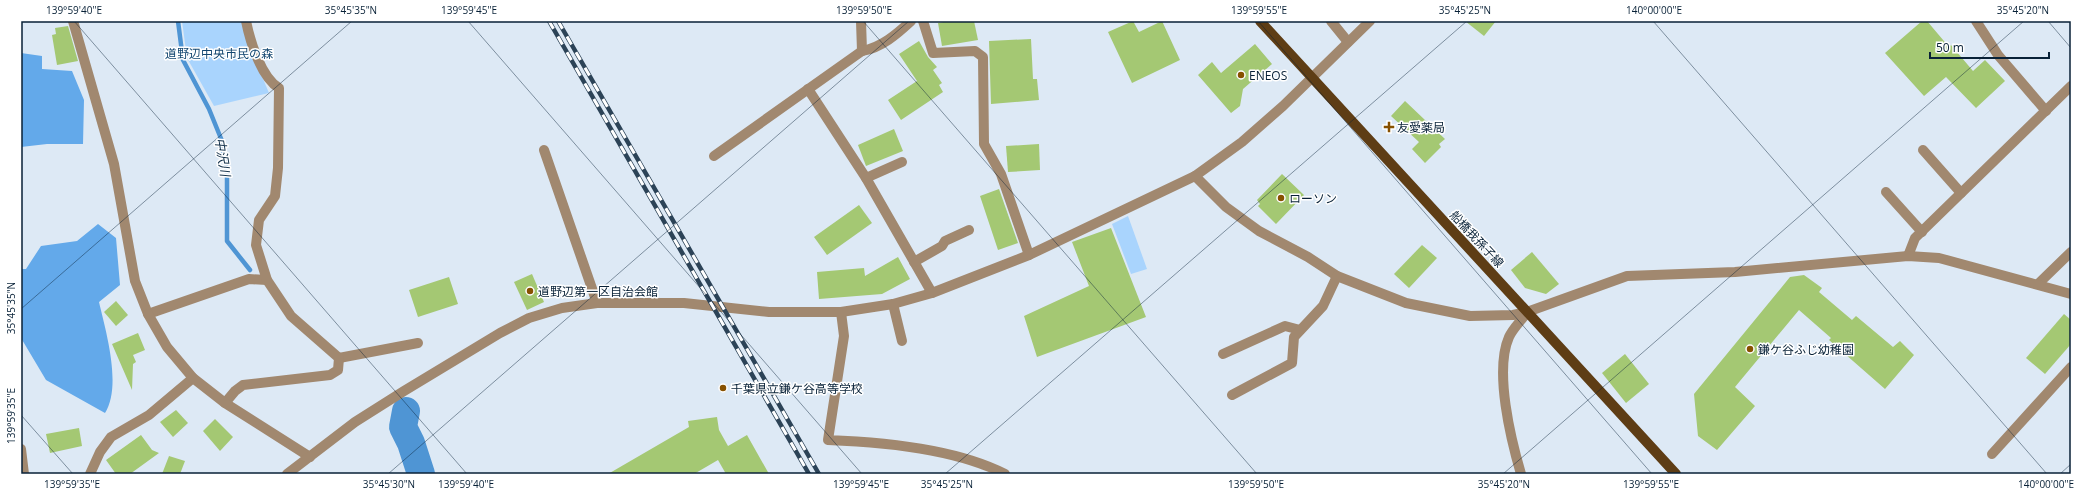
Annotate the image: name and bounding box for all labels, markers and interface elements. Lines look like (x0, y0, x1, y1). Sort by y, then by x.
text: 139°59'40"E (46, 3, 102, 17)
text: 35°45'35"N (325, 3, 377, 17)
text: 139°59'45"E (441, 3, 497, 17)
text: 139°59'50"E (836, 3, 892, 17)
text: 139°59'55"E (1231, 3, 1287, 17)
text: 35°45'25"N (1439, 3, 1491, 17)
text: 140°00'00"E (1626, 3, 1682, 17)
text: 35°45'20"N (1997, 3, 2049, 17)
scale bar (1930, 34, 2049, 60)
text: 50 m (1936, 39, 1964, 56)
park label: 道野辺中央市民の森 (165, 45, 273, 62)
place label: ENEOS (1249, 67, 1287, 84)
marker: ENEOS (1236, 70, 1246, 80)
place label: 友愛薬局 (1397, 119, 1445, 136)
marker: 友愛薬局 (1384, 122, 1394, 132)
water label: 中沢川 (211, 136, 235, 180)
place label: ローソン (1289, 190, 1337, 207)
marker: ローソン (1276, 193, 1286, 203)
street label: 船橋我孫子線 (1446, 207, 1508, 271)
text: 35°45'35"N (4, 282, 18, 334)
place label: 道野辺第一区自治会館 (538, 283, 658, 300)
marker: 道野辺第一区自治会館 (525, 286, 535, 296)
place label: 鎌ケ谷ふじ幼稚園 (1758, 341, 1854, 358)
marker: 鎌ケ谷ふじ幼稚園 (1745, 344, 1755, 354)
place label: 千葉県立鎌ケ谷高等学校 (731, 380, 863, 397)
marker: 千葉県立鎌ケ谷高等学校 (718, 383, 728, 393)
text: 139°59'35"E (4, 388, 18, 444)
text: 139°59'35"E (44, 477, 100, 491)
text: 35°45'30"N (363, 477, 415, 491)
text: 139°59'40"E (438, 477, 494, 491)
text: 139°59'45"E (833, 477, 889, 491)
text: 35°45'25"N (921, 477, 973, 491)
text: 139°59'50"E (1228, 477, 1284, 491)
text: 35°45'20"N (1478, 477, 1530, 491)
text: 139°59'55"E (1623, 477, 1679, 491)
text: 140°00'00"E (2018, 477, 2074, 491)

